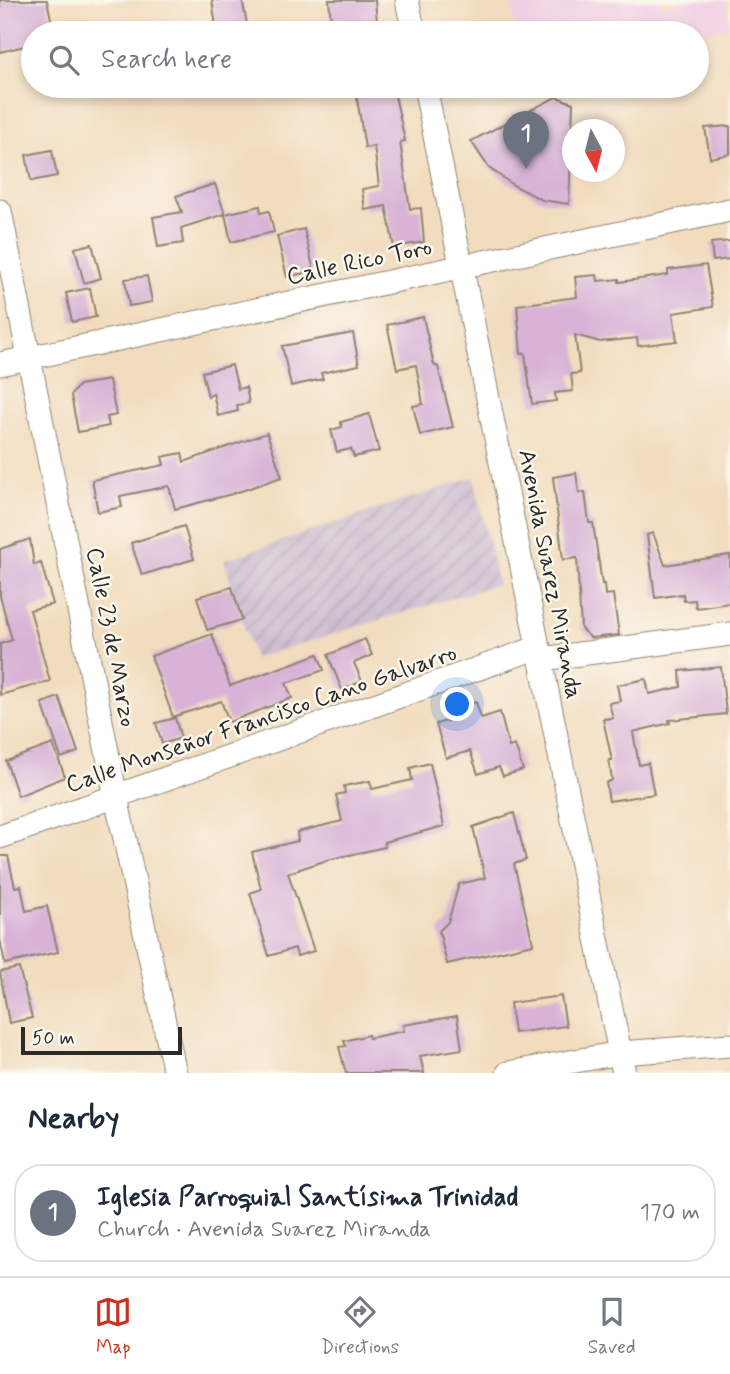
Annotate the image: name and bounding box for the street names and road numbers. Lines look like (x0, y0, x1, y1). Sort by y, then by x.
street label: Calle Rico Toro (284, 232, 435, 293)
street label: Avenida Suarez Miranda (510, 447, 589, 702)
street label: Calle 23 de Marzo (78, 545, 143, 730)
street label: Calle Monseñor Francisco Cano Galvarro (62, 638, 461, 801)

